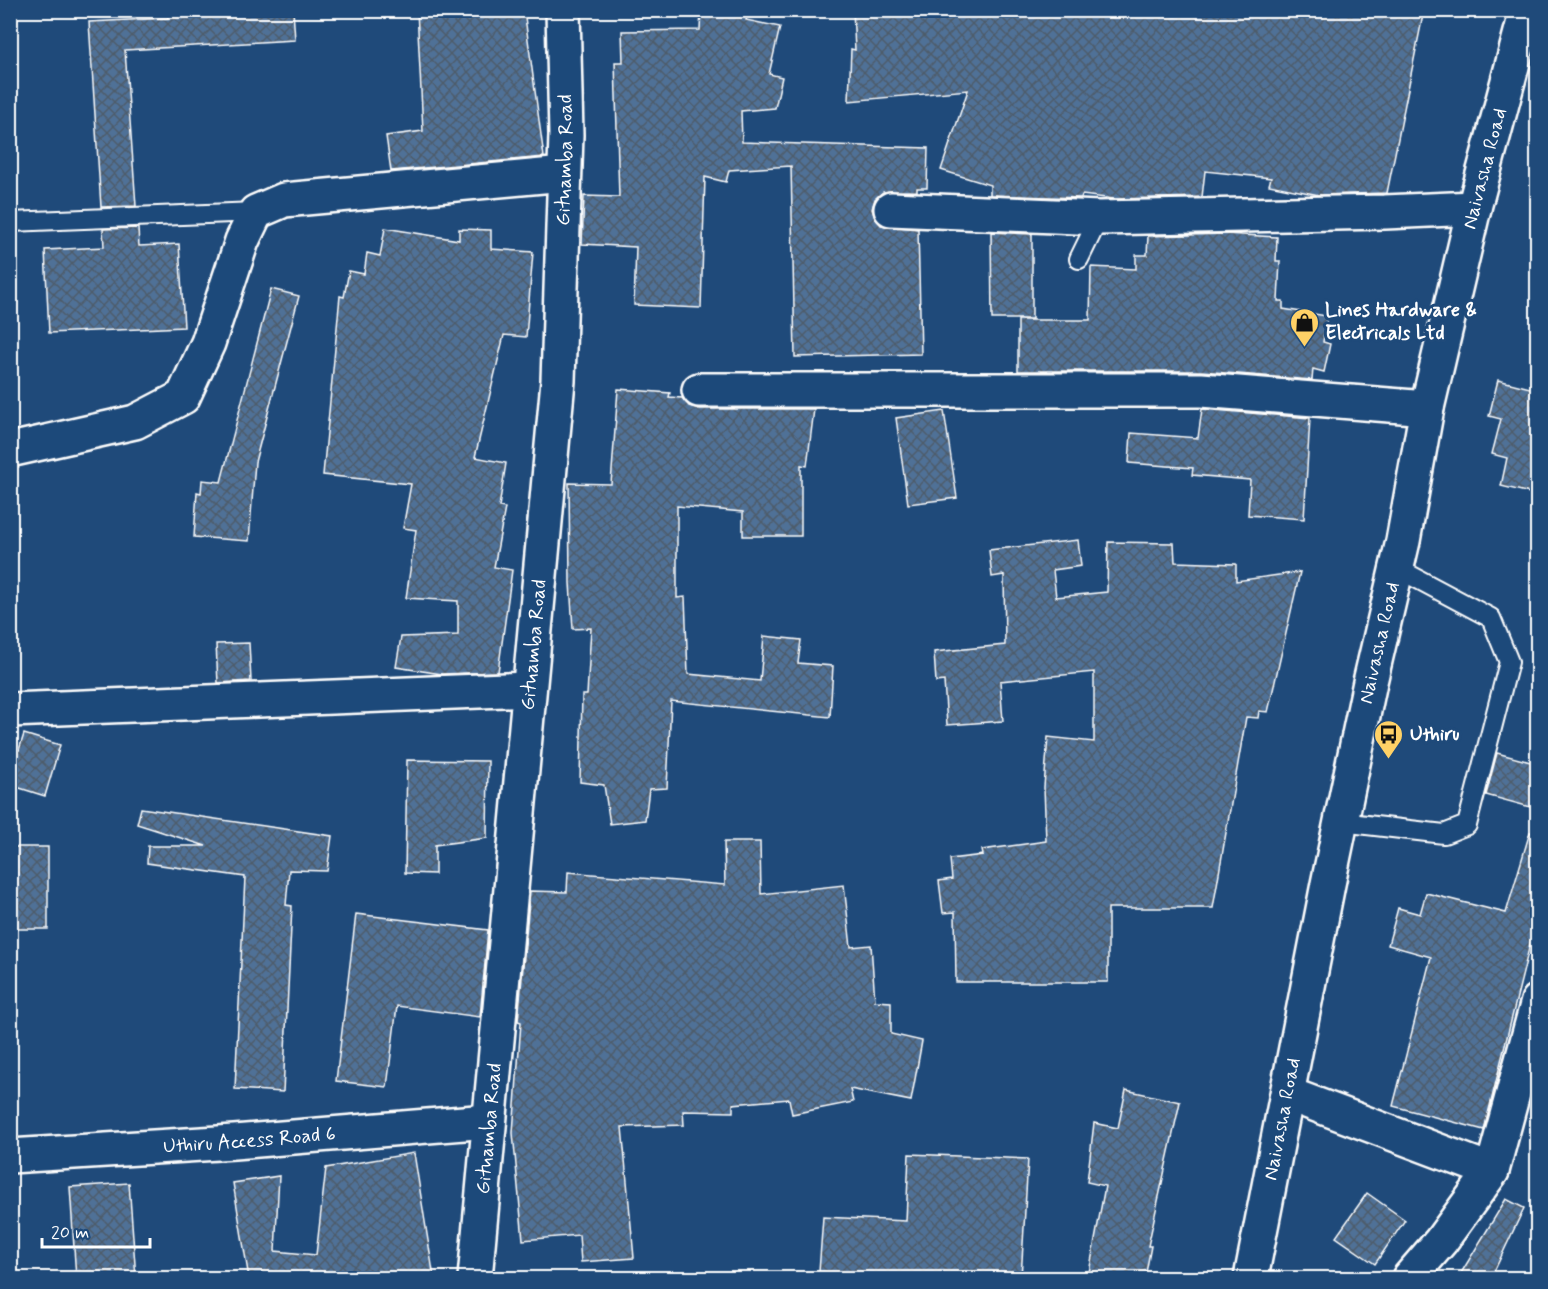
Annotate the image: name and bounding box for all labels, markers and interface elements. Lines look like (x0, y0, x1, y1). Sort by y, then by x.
street label: Gituamba Road (550, 94, 579, 226)
street label: Naivasha Road (1456, 105, 1514, 232)
place label: Lines Hardware & Electricals Ltd (1325, 297, 1477, 347)
shop icon: Lines Hardware & Electricals Ltd (1288, 306, 1320, 348)
street label: Gituamba Road (514, 578, 553, 711)
street label: Naivasha Road (1352, 579, 1406, 706)
bus stop icon: Uthiru (1373, 718, 1405, 760)
place label: Uthiru (1410, 721, 1459, 748)
street label: Naivasha Road (1257, 1055, 1307, 1183)
street label: Gituamba Road (469, 1062, 508, 1195)
street label: Uthiru Access Road 6 (162, 1120, 337, 1160)
scale bar (42, 1211, 150, 1249)
text: 20 m (51, 1221, 89, 1245)

